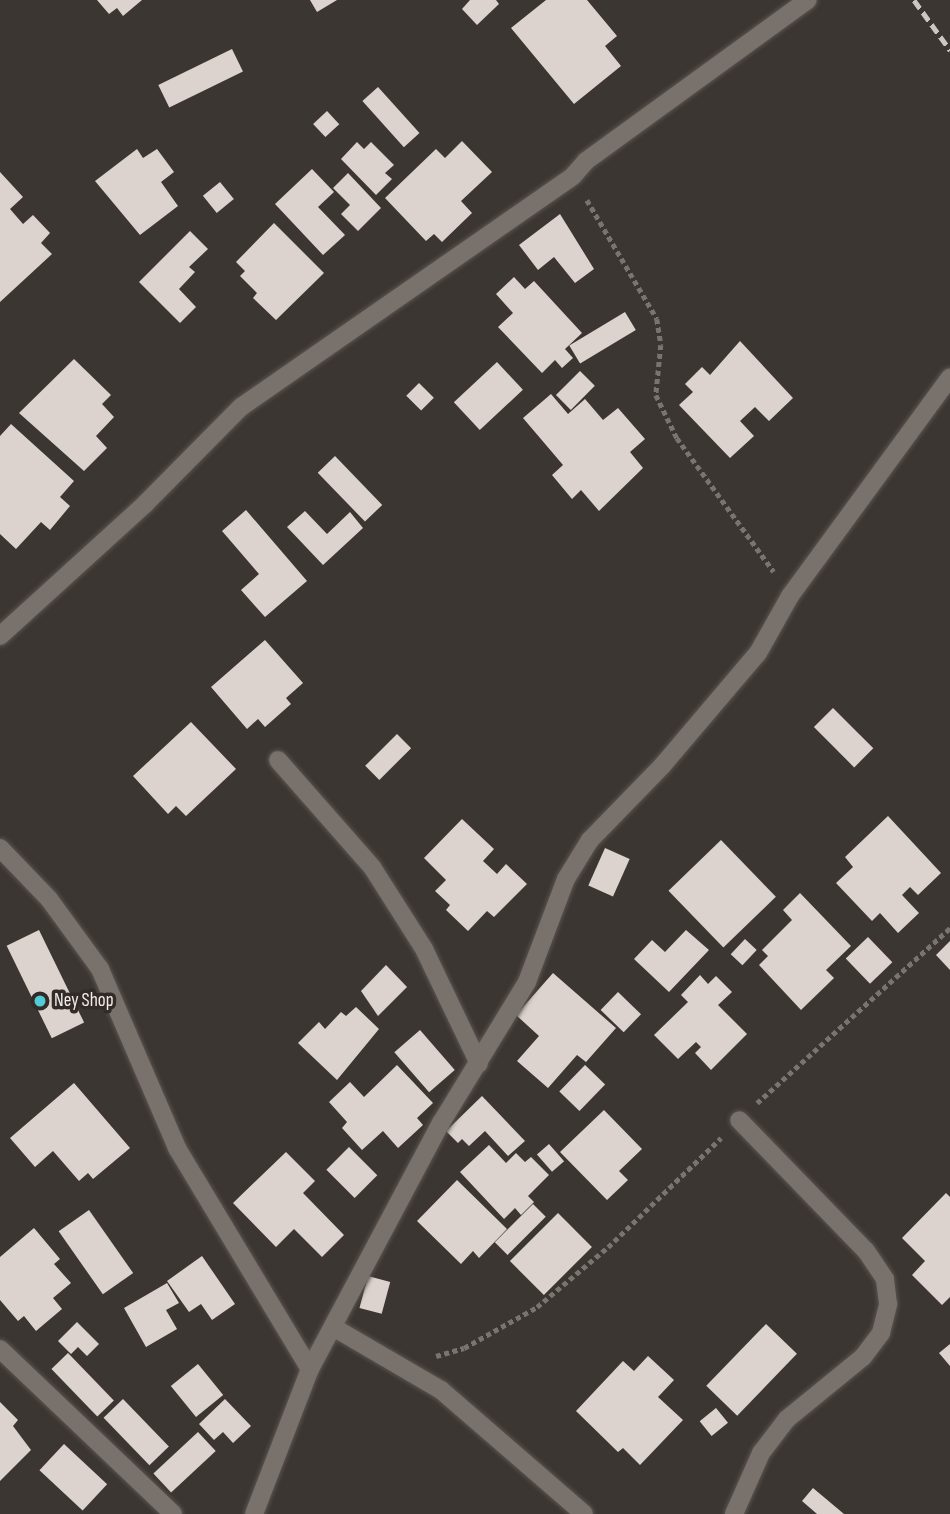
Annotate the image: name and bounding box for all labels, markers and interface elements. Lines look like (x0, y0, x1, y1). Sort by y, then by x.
place label: Ney Shop (54, 990, 114, 1012)
marker: Ney Shop (32, 993, 48, 1009)

